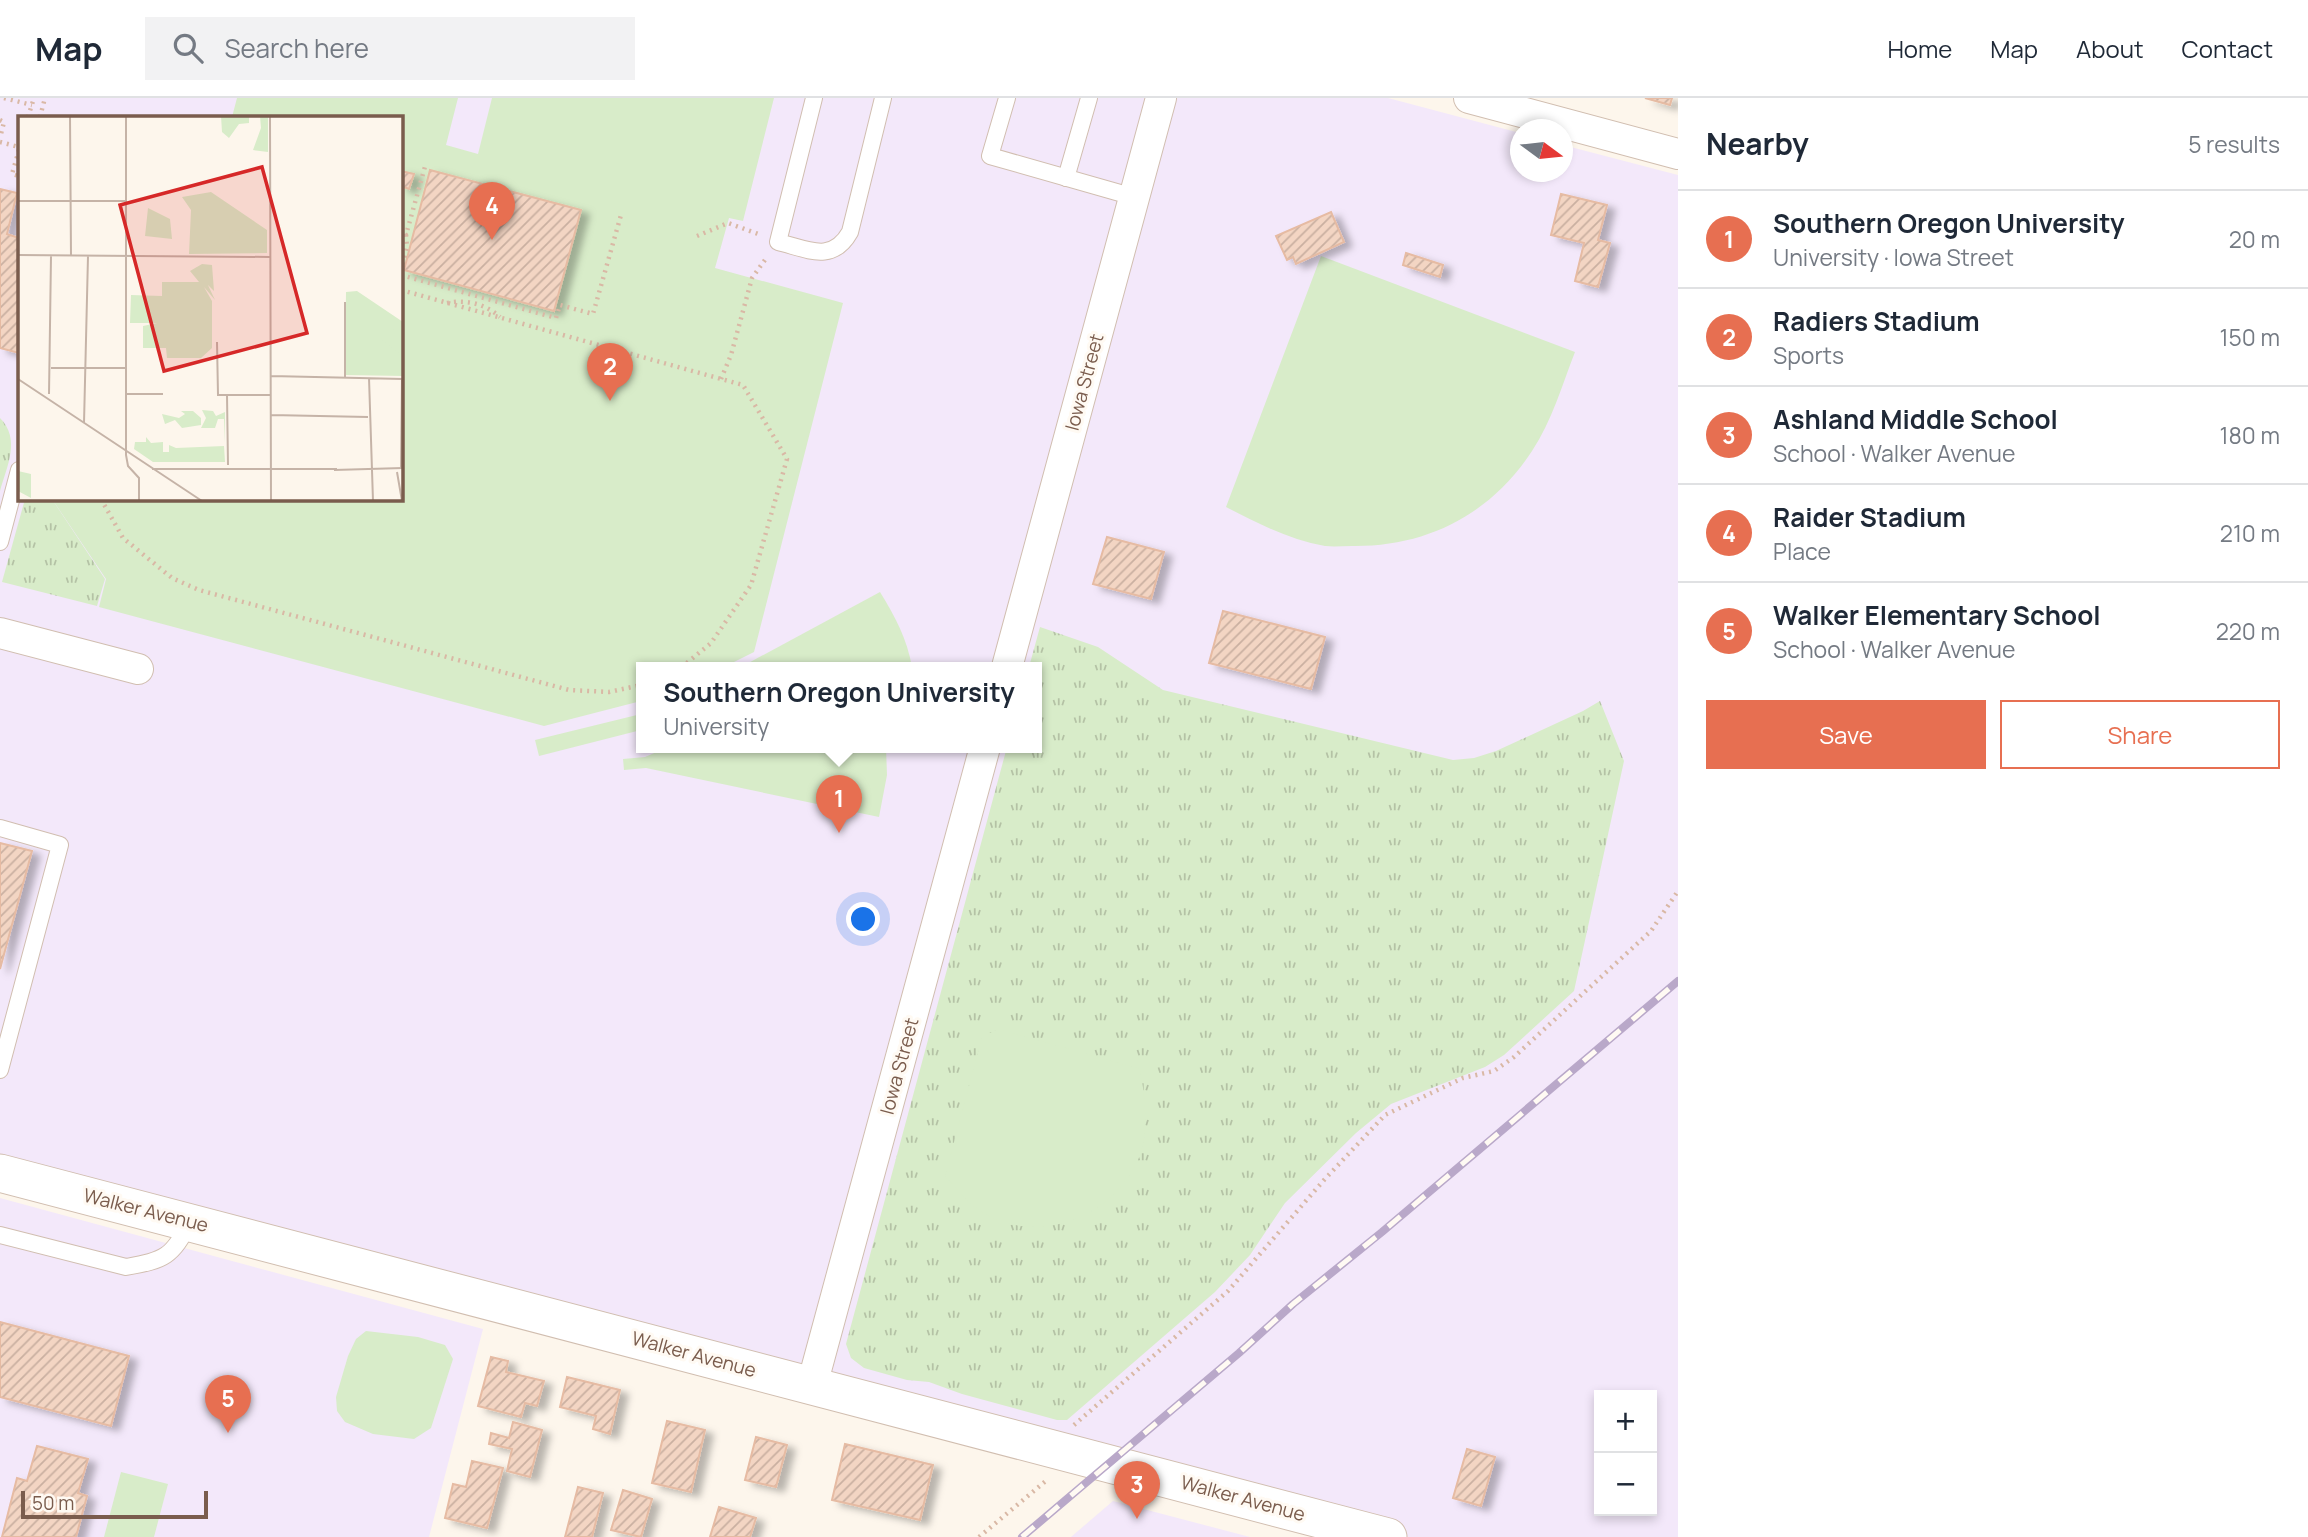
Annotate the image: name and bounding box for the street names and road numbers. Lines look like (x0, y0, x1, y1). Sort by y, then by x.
street label: Iowa Street (1059, 331, 1109, 433)
street label: Iowa Street (874, 1015, 924, 1117)
street label: Walker Avenue (81, 1182, 211, 1238)
street label: Walker Avenue (629, 1325, 759, 1383)
street label: Walker Avenue (1178, 1469, 1308, 1527)

